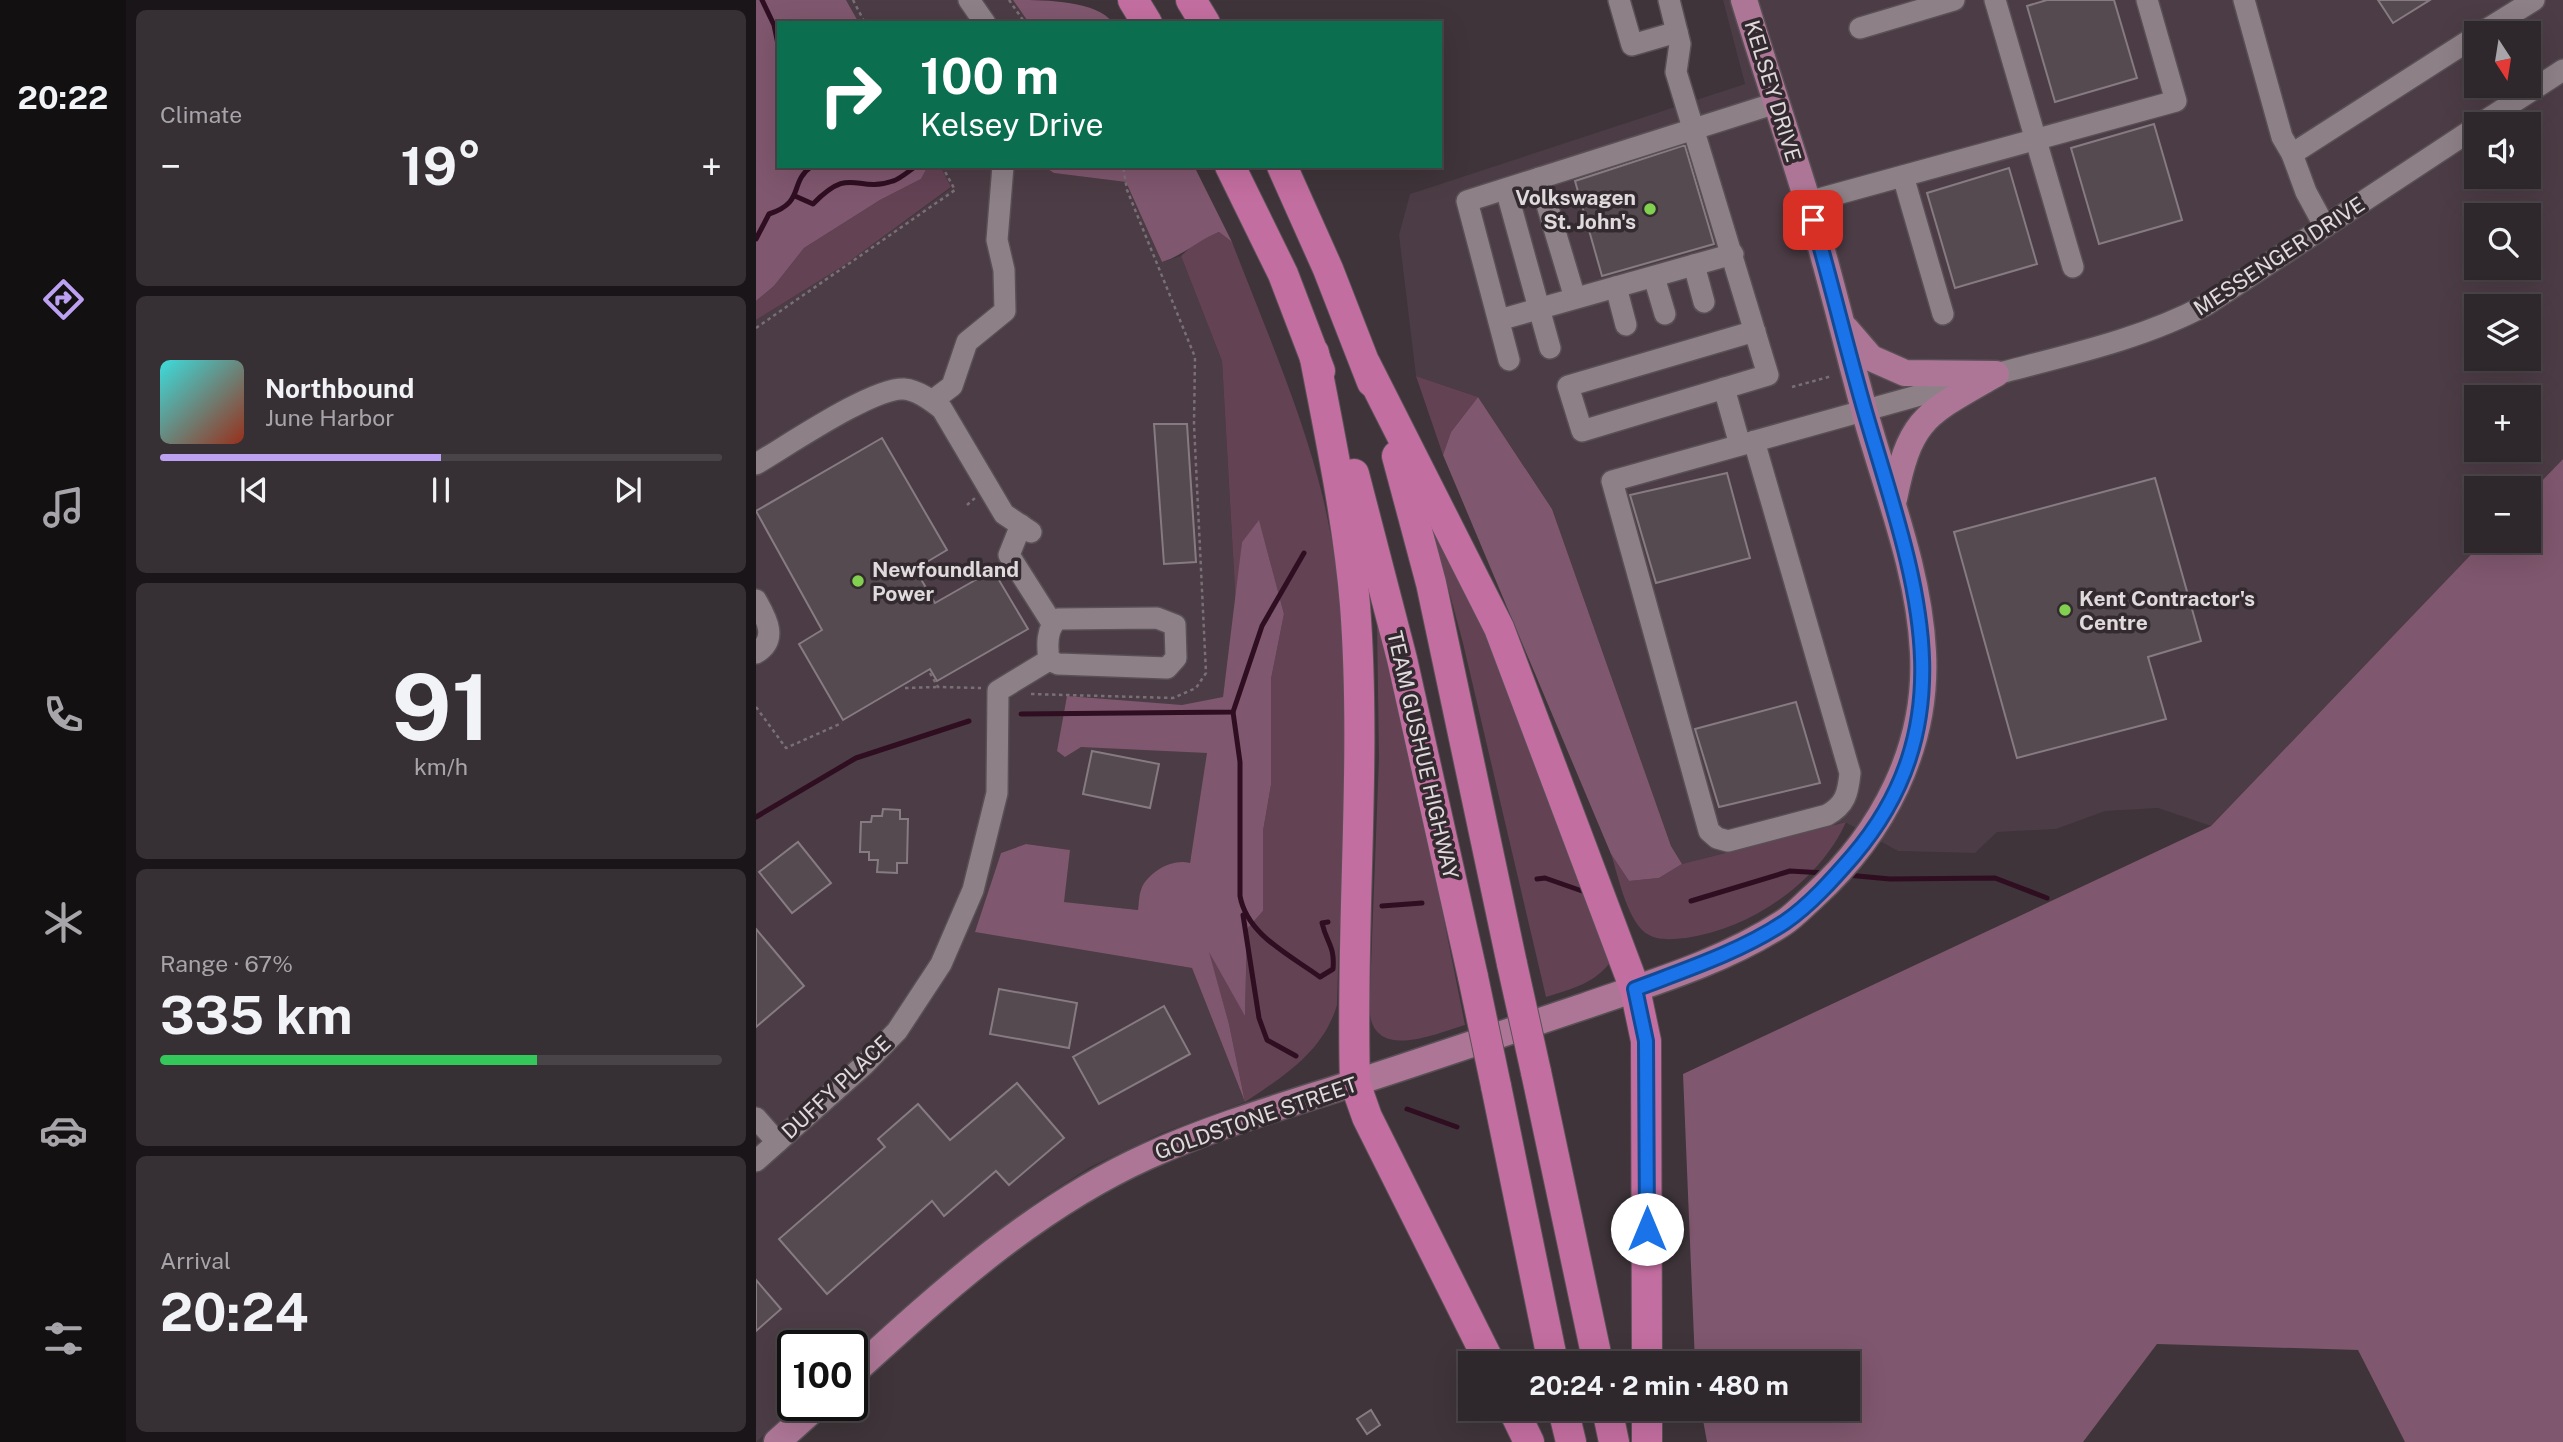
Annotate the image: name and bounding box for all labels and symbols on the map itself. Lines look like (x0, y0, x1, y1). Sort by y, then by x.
street label: KELSEY DRIVE (1740, 17, 1806, 165)
north arrow (2464, 21, 2541, 98)
place label: Volkswagen St. John's (1515, 185, 1636, 234)
pin (1783, 190, 1843, 250)
street label: MESSENGER DRIVE (2189, 191, 2369, 321)
marker: Volkswagen St. John's (1642, 201, 1658, 217)
place label: Newfoundland Power (872, 557, 1019, 606)
marker: Newfoundland Power (850, 573, 866, 589)
place label: Kent Contractor's Centre (2079, 586, 2255, 635)
marker: Kent Contractor's Centre (2057, 602, 2073, 618)
street label: TEAM GUSHUE HIGHWAY (1382, 628, 1464, 882)
street label: DUFFY PLACE (776, 1030, 896, 1144)
street label: GOLDSTONE STREET (1152, 1072, 1360, 1164)
position arrow (1610, 1192, 1684, 1266)
speed limit sign: 100 (777, 1330, 868, 1421)

